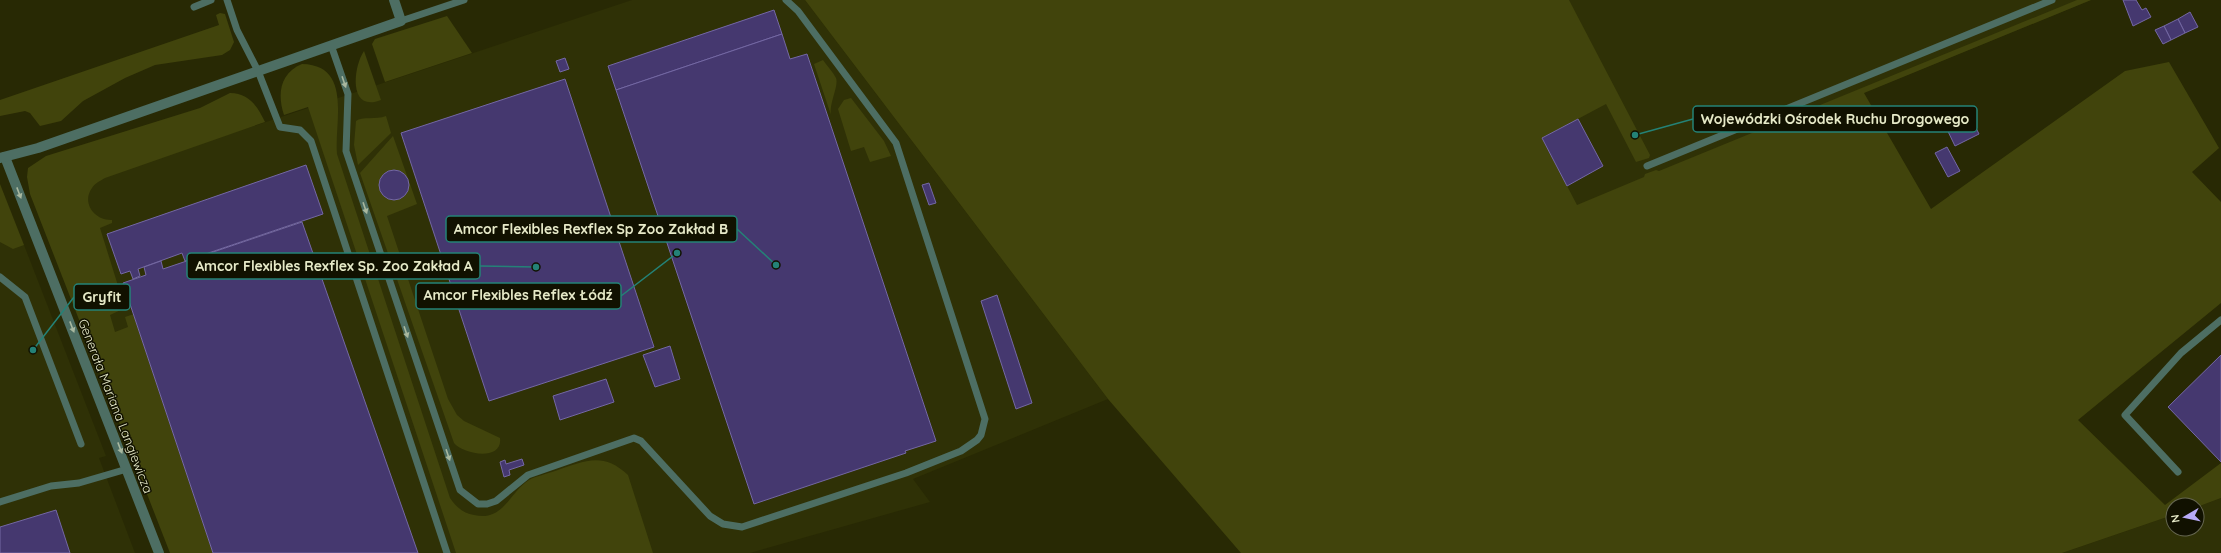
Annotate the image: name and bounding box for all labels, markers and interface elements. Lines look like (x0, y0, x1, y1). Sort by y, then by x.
one-way arrow (341, 77, 347, 89)
callout: Wojewódzki Ośrodek Ruchu Drogowego (1693, 106, 1977, 132)
text: Wojewódzki Ośrodek Ruchu Drogowego (1701, 110, 1969, 128)
one-way arrow (17, 188, 23, 200)
one-way arrow (362, 203, 368, 215)
callout: Amcor Flexibles Rexflex Sp Zoo Zakład B (446, 216, 737, 242)
text: Amcor Flexibles Rexflex Sp Zoo Zakład B (454, 220, 728, 238)
callout: Amcor Flexibles Rexflex Sp. Zoo Zakład A (187, 253, 480, 279)
text: Amcor Flexibles Rexflex Sp. Zoo Zakład A (195, 257, 473, 275)
callout: Amcor Flexibles Reflex Łódź (416, 283, 621, 309)
callout: Gryfit (74, 284, 130, 310)
text: Amcor Flexibles Reflex Łódź (424, 286, 613, 304)
text: Gryfit (82, 288, 122, 306)
street label: Generała Mariana Langiewicza (75, 317, 157, 495)
one-way arrow (69, 322, 75, 334)
one-way arrow (403, 326, 409, 338)
one-way arrow (117, 443, 123, 455)
one-way arrow (445, 449, 451, 461)
north arrow (2165, 497, 2205, 537)
text: N (2168, 513, 2183, 524)

